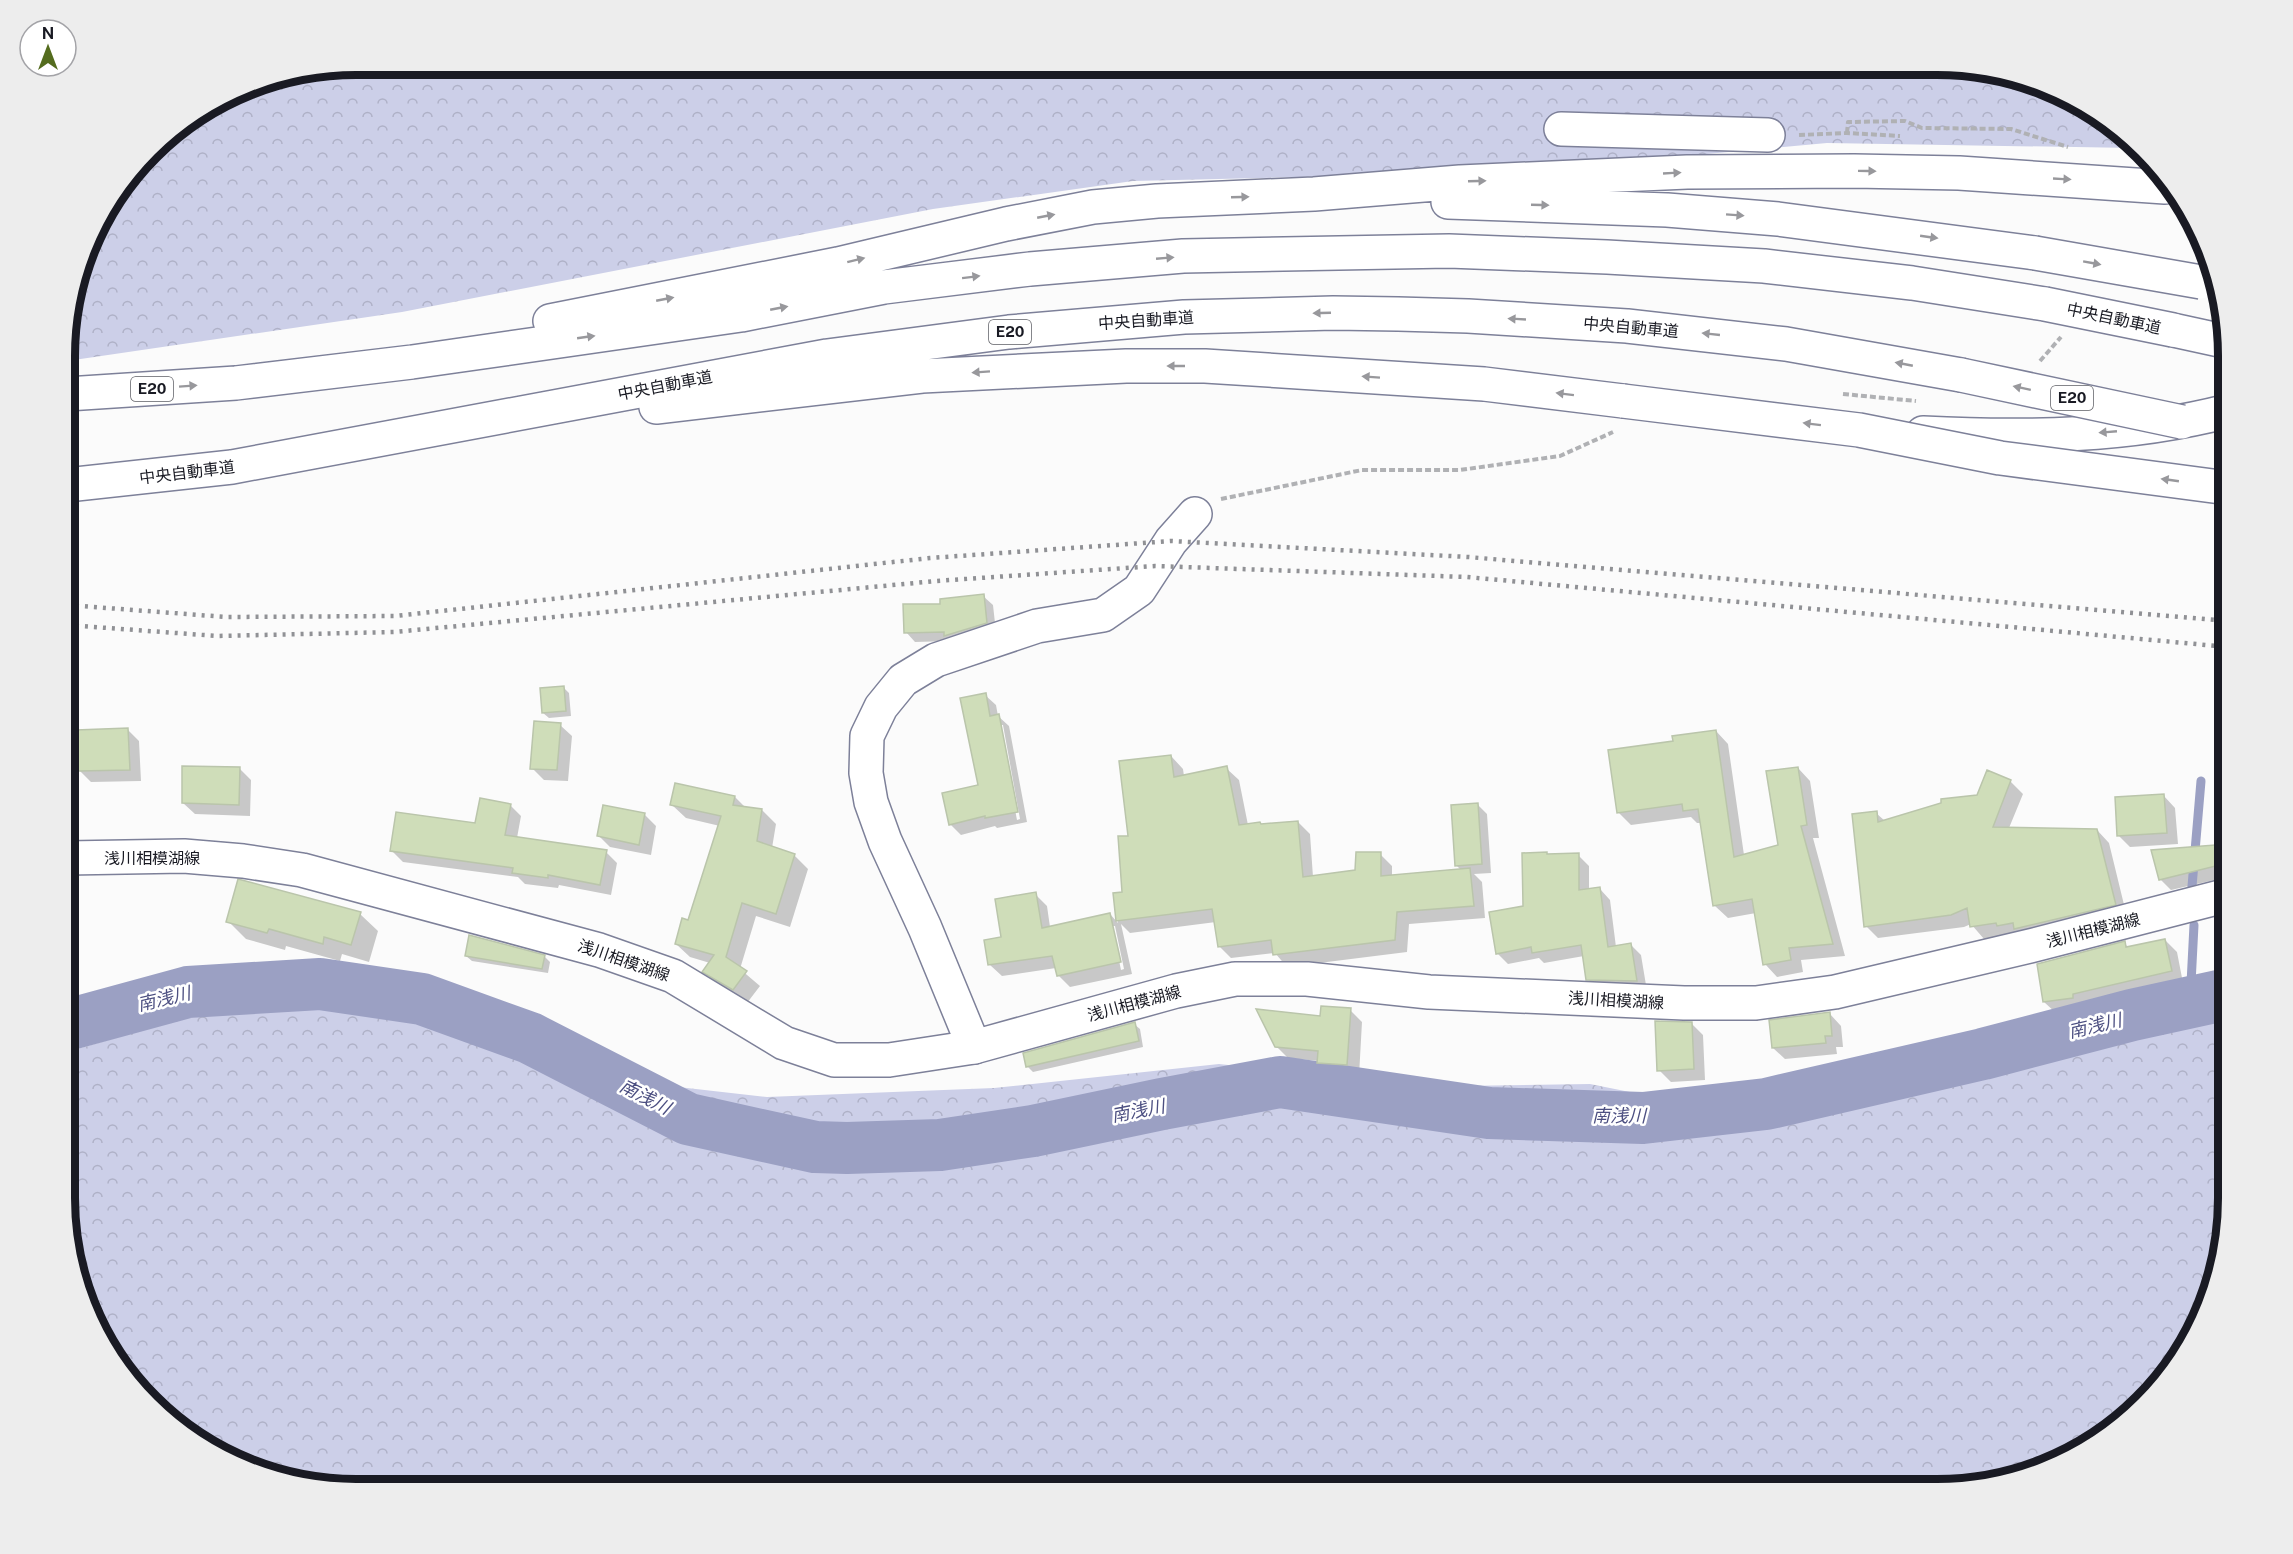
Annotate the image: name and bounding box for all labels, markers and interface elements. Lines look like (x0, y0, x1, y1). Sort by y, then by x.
north arrow (18, 18, 78, 78)
text: N (42, 24, 54, 43)
one-way arrow (1857, 166, 1876, 176)
one-way arrow (1662, 168, 1681, 177)
one-way arrow (2052, 175, 2071, 184)
one-way arrow (1467, 176, 1486, 186)
one-way arrow (1230, 193, 1249, 202)
one-way arrow (1531, 200, 1550, 210)
one-way arrow (1036, 211, 1055, 220)
one-way arrow (1725, 211, 1744, 220)
one-way arrow (1919, 233, 1938, 242)
one-way arrow (1156, 253, 1175, 263)
one-way arrow (847, 254, 865, 264)
one-way arrow (2083, 259, 2102, 268)
one-way arrow (962, 272, 981, 281)
one-way arrow (655, 294, 674, 303)
street label: 中央自動車道 (2065, 299, 2163, 338)
one-way arrow (769, 303, 788, 312)
street label: 中央自動車道 (1097, 308, 1195, 333)
one-way arrow (1312, 308, 1331, 318)
one-way arrow (1507, 314, 1526, 323)
street label: 中央自動車道 (1582, 314, 1680, 341)
road number: E20 (989, 320, 1031, 344)
one-way arrow (1702, 330, 1721, 339)
one-way arrow (576, 332, 595, 342)
one-way arrow (1894, 359, 1913, 368)
one-way arrow (1166, 361, 1185, 371)
street label: 中央自動車道 (616, 367, 714, 404)
one-way arrow (972, 367, 991, 377)
one-way arrow (1361, 372, 1380, 382)
road number: E20 (131, 377, 173, 401)
one-way arrow (179, 382, 198, 391)
one-way arrow (2013, 383, 2032, 392)
road number: E20 (2051, 386, 2093, 410)
one-way arrow (1555, 390, 1574, 399)
one-way arrow (1802, 419, 1821, 429)
one-way arrow (2099, 427, 2118, 437)
street label: 中央自動車道 (138, 457, 236, 488)
one-way arrow (2160, 476, 2179, 485)
street label: 浅川相模湖線 (104, 849, 200, 868)
street label: 浅川相模湖線 (2044, 910, 2142, 951)
street label: 浅川相模湖線 (575, 936, 672, 985)
water label: 南浅川 (135, 982, 195, 1015)
street label: 浅川相模湖線 (1085, 982, 1183, 1025)
street label: 浅川相模湖線 (1568, 988, 1664, 1012)
water label: 南浅川 (2066, 1009, 2126, 1042)
water label: 南浅川 (616, 1075, 676, 1119)
water label: 南浅川 (1109, 1095, 1168, 1126)
water label: 南浅川 (1592, 1105, 1648, 1126)

